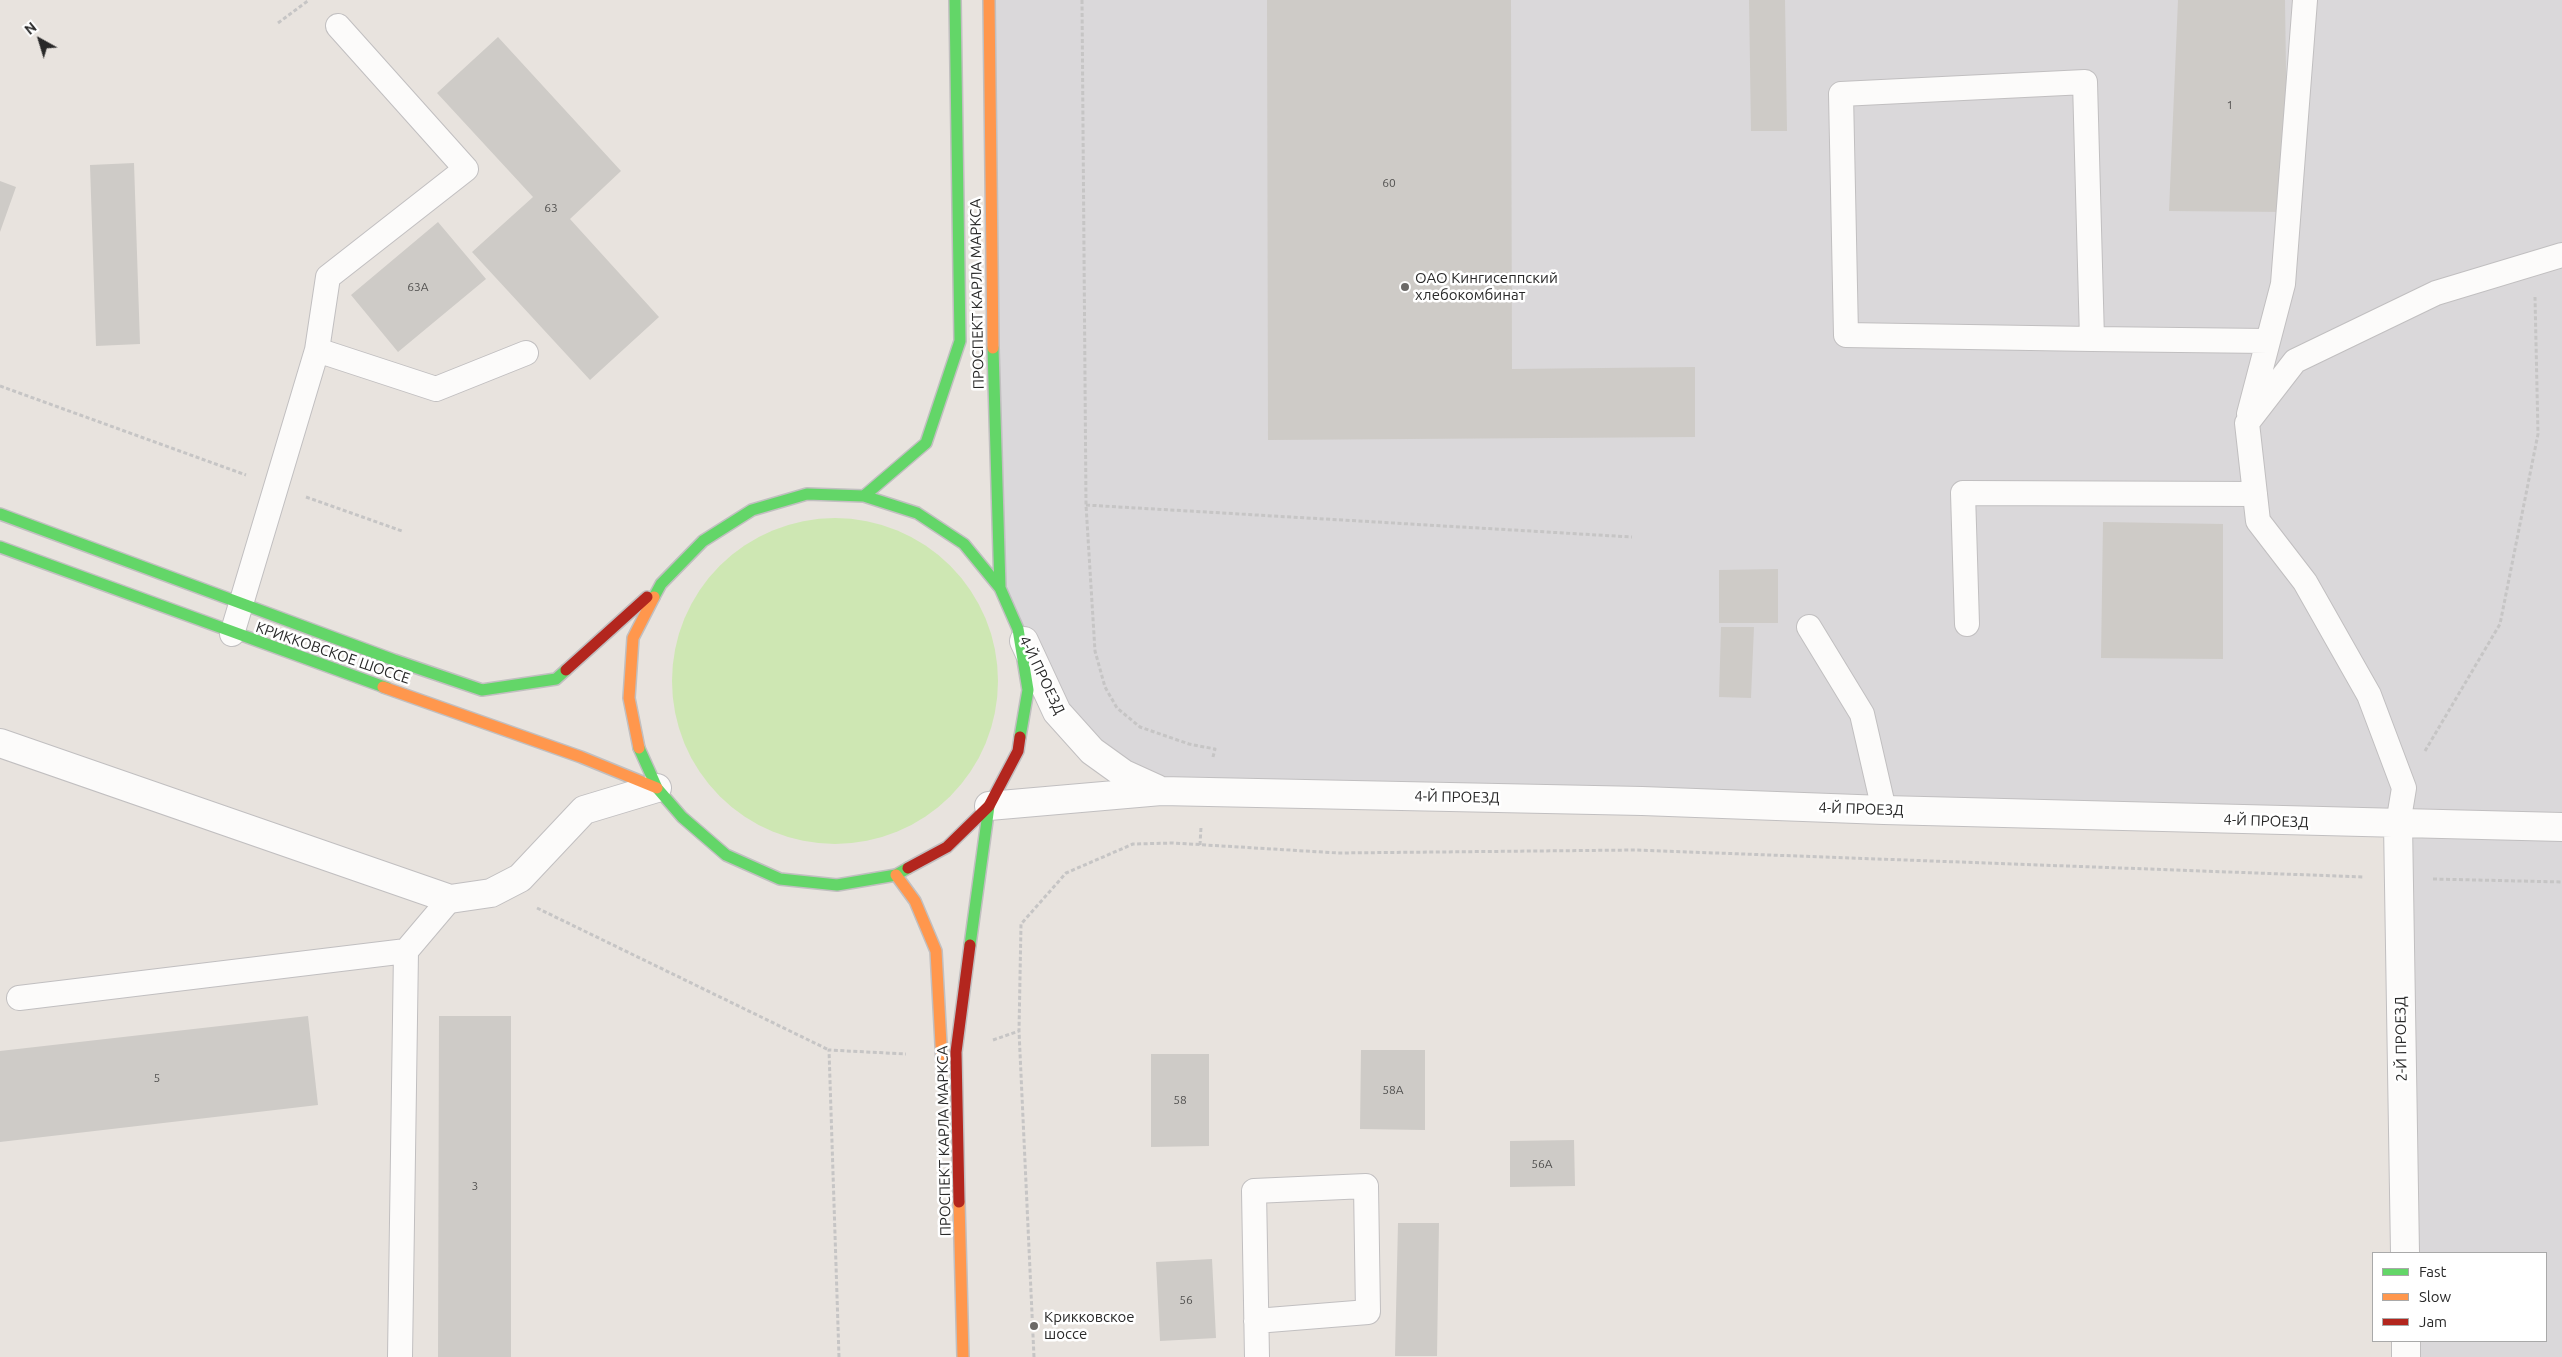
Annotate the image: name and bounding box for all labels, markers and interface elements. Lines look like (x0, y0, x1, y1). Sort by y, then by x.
north arrow (15, 15, 65, 65)
text: N (21, 19, 40, 38)
house number: 1 (2227, 98, 2233, 112)
house number: 60 (1382, 176, 1396, 190)
street label: ПРОСПЕКТ КАРЛА МАРКСА (966, 198, 988, 390)
house number: 63 (544, 201, 558, 215)
place label: ОАО Кингисеппский хлебокомбинат (1415, 269, 1558, 304)
house number: 63А (407, 280, 429, 294)
marker: ОАО Кингисеппский хлебокомбинат (1399, 281, 1411, 293)
street label: КРИККОВСКОЕ ШОССЕ (253, 618, 413, 688)
street label: 4-Й ПРОЕЗД (1015, 633, 1069, 717)
street label: 4-Й ПРОЕЗД (1414, 787, 1500, 807)
street label: 4-Й ПРОЕЗД (1818, 799, 1904, 819)
street label: 4-Й ПРОЕЗД (2223, 811, 2309, 831)
street label: 2-Й ПРОЕЗД (2391, 996, 2411, 1082)
street label: ПРОСПЕКТ КАРЛА МАРКСА (933, 1045, 955, 1237)
house number: 5 (154, 1071, 160, 1085)
house number: 58А (1382, 1083, 1404, 1097)
house number: 58 (1173, 1093, 1187, 1107)
house number: 56А (1531, 1157, 1553, 1171)
house number: 3 (472, 1179, 478, 1193)
legend (2372, 1252, 2547, 1342)
text: Fast (2419, 1263, 2446, 1280)
text: Slow (2419, 1288, 2451, 1305)
house number: 56 (1179, 1293, 1193, 1307)
place label: Крикковское шоссе (1044, 1308, 1134, 1343)
text: Jam (2419, 1313, 2447, 1330)
marker: Крикковское шоссе (1028, 1320, 1040, 1332)

